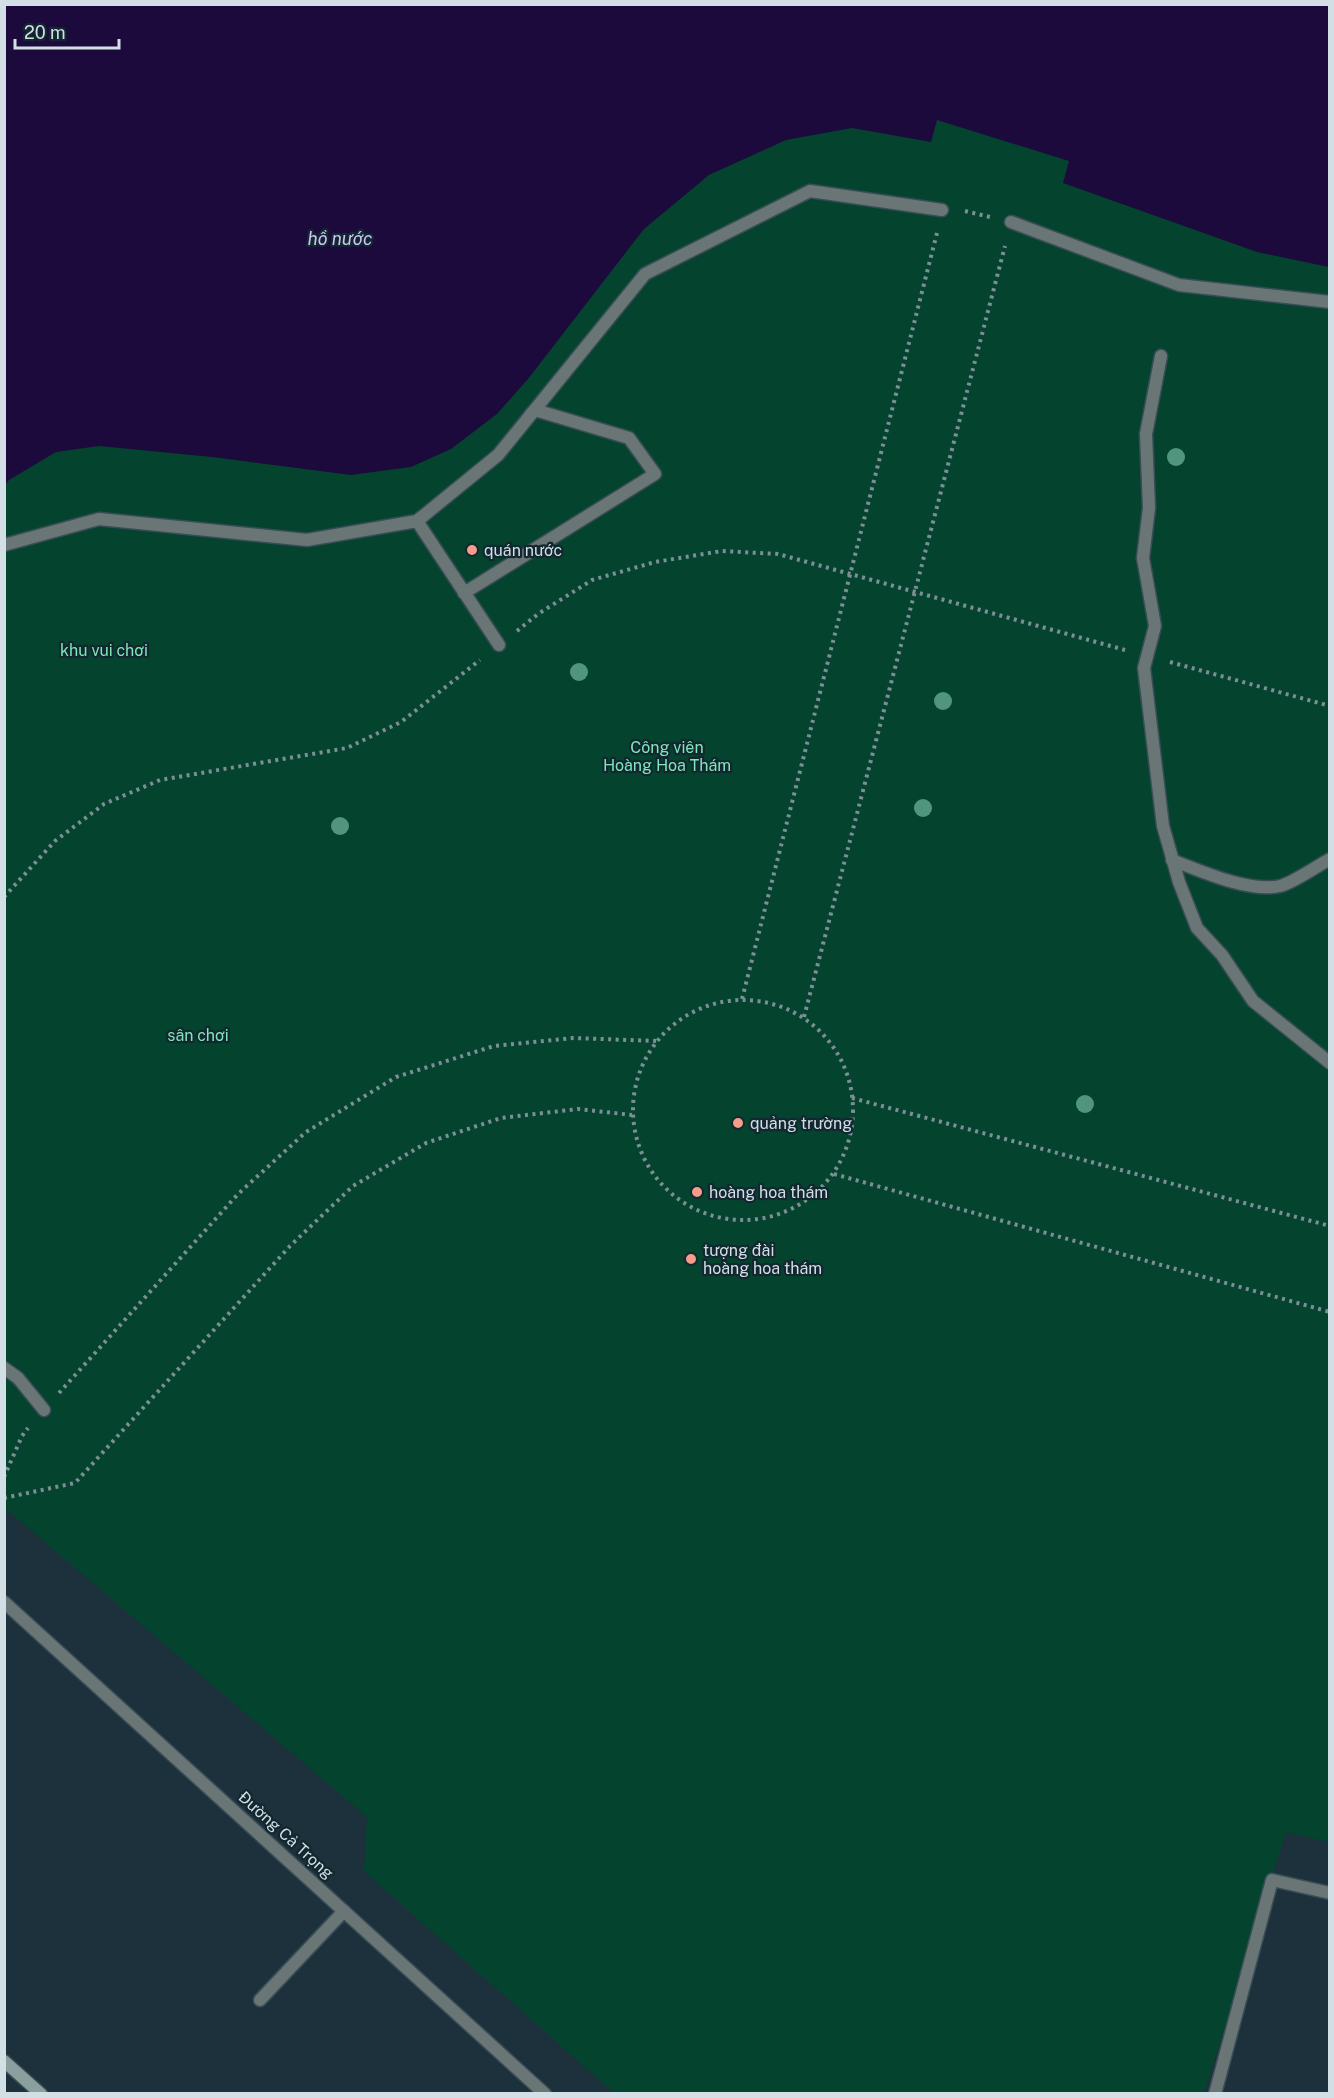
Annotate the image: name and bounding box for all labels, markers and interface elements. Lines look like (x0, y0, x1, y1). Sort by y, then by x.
scale bar (15, 12, 118, 50)
text: 20 m (24, 22, 66, 43)
water label: hồ nước (308, 228, 372, 249)
place label: quán nước (484, 541, 562, 560)
marker: quán nước (465, 543, 479, 557)
park label: khu vui chơi (60, 641, 148, 660)
park label: Công viên Hoàng Hoa Thám (603, 738, 731, 775)
park label: sân chơi (167, 1026, 229, 1045)
place label: quảng trường (750, 1114, 852, 1133)
marker: quảng trường (731, 1116, 745, 1130)
place label: hoàng hoa thám (709, 1183, 828, 1202)
marker: hoàng hoa thám (690, 1185, 704, 1199)
place label: tượng đài hoàng hoa thám (703, 1241, 822, 1278)
marker: tượng đài hoàng hoa thám (684, 1252, 698, 1266)
street label: Đường Cả Trọng (235, 1787, 337, 1883)

